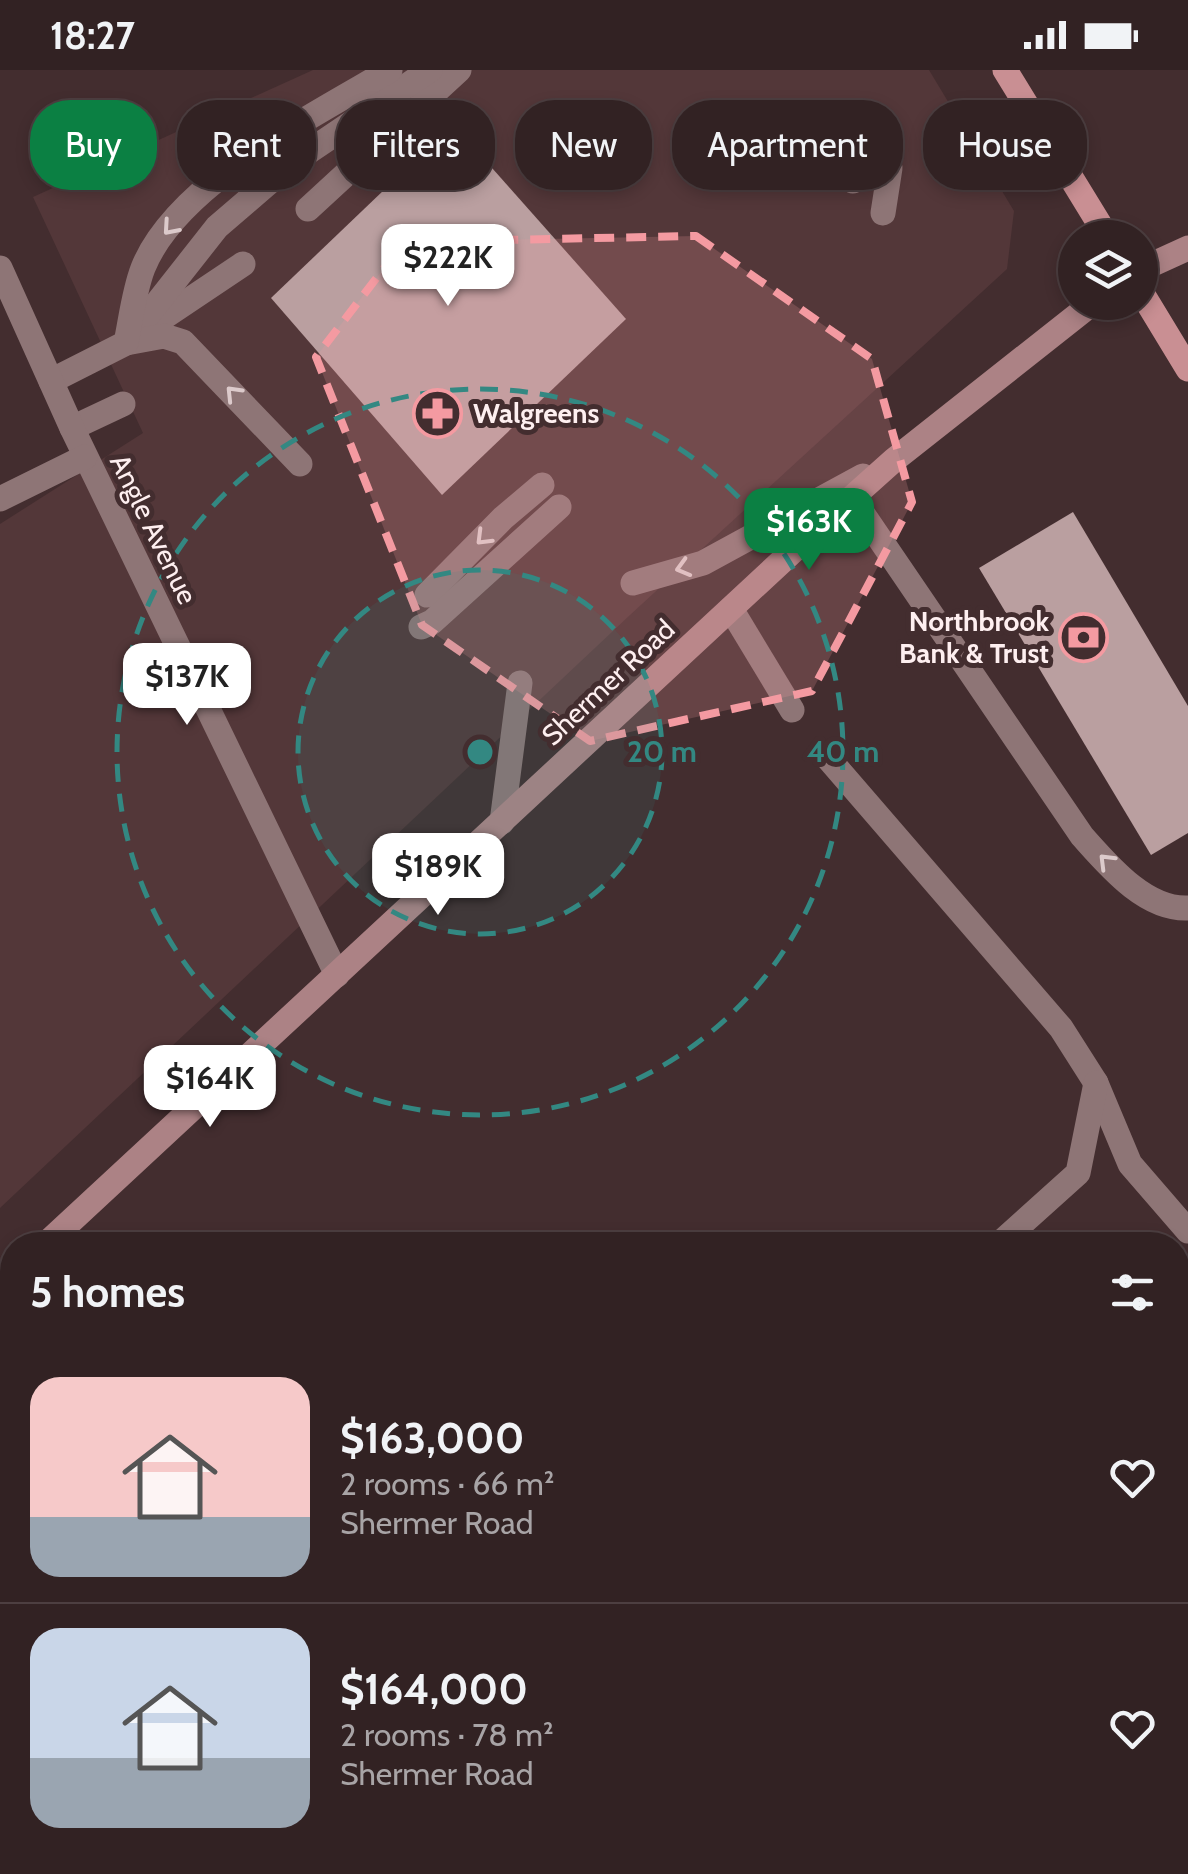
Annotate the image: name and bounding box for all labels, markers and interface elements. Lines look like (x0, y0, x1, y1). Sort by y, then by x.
text: 18:27 (50, 12, 135, 59)
chip: Buy (30, 100, 157, 190)
chip: Rent (177, 100, 316, 190)
chip: Filters (336, 100, 495, 190)
chip: New (515, 100, 652, 190)
chip: Apartment (672, 100, 903, 190)
chip: House (923, 100, 1087, 190)
one-way arrow (163, 216, 181, 235)
map controls (1058, 220, 1158, 320)
button: layers (1058, 220, 1158, 320)
pin: $222K (378, 224, 518, 309)
text: $222K (403, 237, 493, 276)
one-way arrow (226, 386, 244, 405)
pharmacy icon: Walgreens (412, 387, 464, 439)
place label: Walgreens (473, 396, 599, 430)
street label: Angle Avenue (103, 448, 205, 610)
pin: $163K (739, 488, 879, 573)
text: $163K (766, 501, 852, 540)
one-way arrow (477, 527, 495, 545)
one-way arrow (676, 556, 693, 577)
place label: Northbrook Bank & Trust (899, 604, 1049, 670)
bank icon: Northbrook Bank & Trust (1058, 611, 1110, 663)
street label: Shermer Road (534, 612, 682, 752)
pin: $137K (117, 643, 257, 728)
text: $137K (145, 656, 229, 695)
text: 20 m (627, 733, 697, 770)
text: 40 m (807, 733, 879, 770)
centre of rings (462, 734, 498, 770)
pin: $189K (368, 833, 508, 918)
text: $189K (394, 846, 482, 885)
one-way arrow (1100, 855, 1118, 873)
pin: $164K (140, 1045, 280, 1130)
text: $164K (166, 1058, 254, 1097)
icon: filters (1105, 1265, 1160, 1320)
text: 5 homes (30, 1266, 185, 1318)
text: $163,000 (340, 1412, 524, 1464)
icon: home (110, 1417, 230, 1537)
icon: heart (1105, 1450, 1160, 1505)
text: 2 rooms · 66 m² (340, 1464, 554, 1503)
text: Shermer Road (340, 1503, 534, 1542)
text: $164,000 (340, 1663, 528, 1715)
icon: home (110, 1668, 230, 1788)
icon: heart (1105, 1701, 1160, 1756)
text: 2 rooms · 78 m² (340, 1715, 554, 1754)
text: Shermer Road (340, 1754, 534, 1793)

